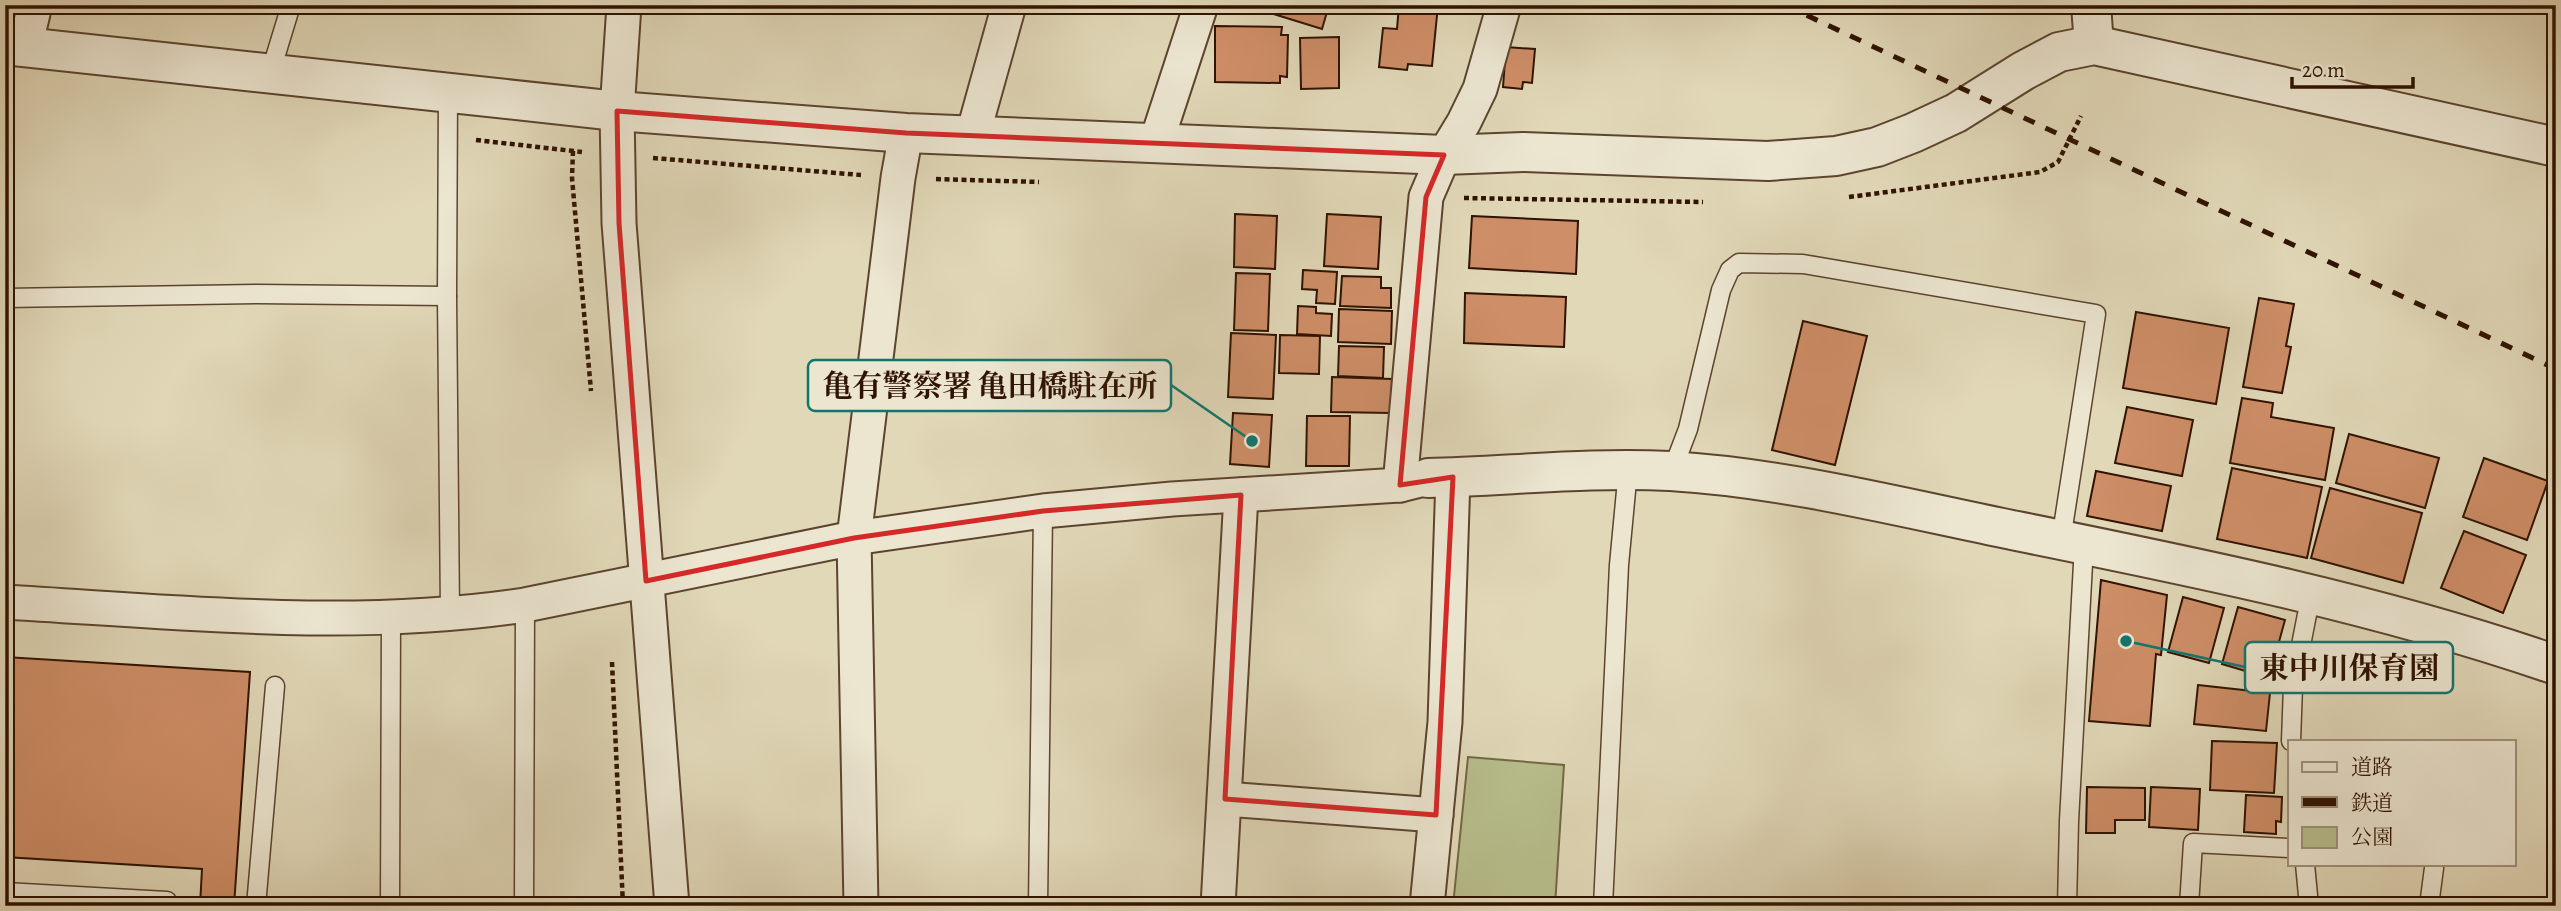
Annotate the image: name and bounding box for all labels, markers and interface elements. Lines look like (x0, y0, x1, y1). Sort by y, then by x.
scale bar (2292, 46, 2412, 90)
text: 20 m (2302, 56, 2345, 84)
callout: 亀有警察署 亀田橋駐在所 (808, 360, 1171, 411)
text: 亀有警察署 亀田橋駐在所 (822, 366, 1158, 406)
callout: 東中川保育園 (2245, 642, 2453, 693)
text: 東中川保育園 (2259, 648, 2439, 688)
legend (2288, 740, 2516, 866)
text: 道路 (2351, 753, 2393, 781)
text: 鉄道 (2351, 789, 2393, 817)
text: 公園 (2351, 823, 2393, 851)

